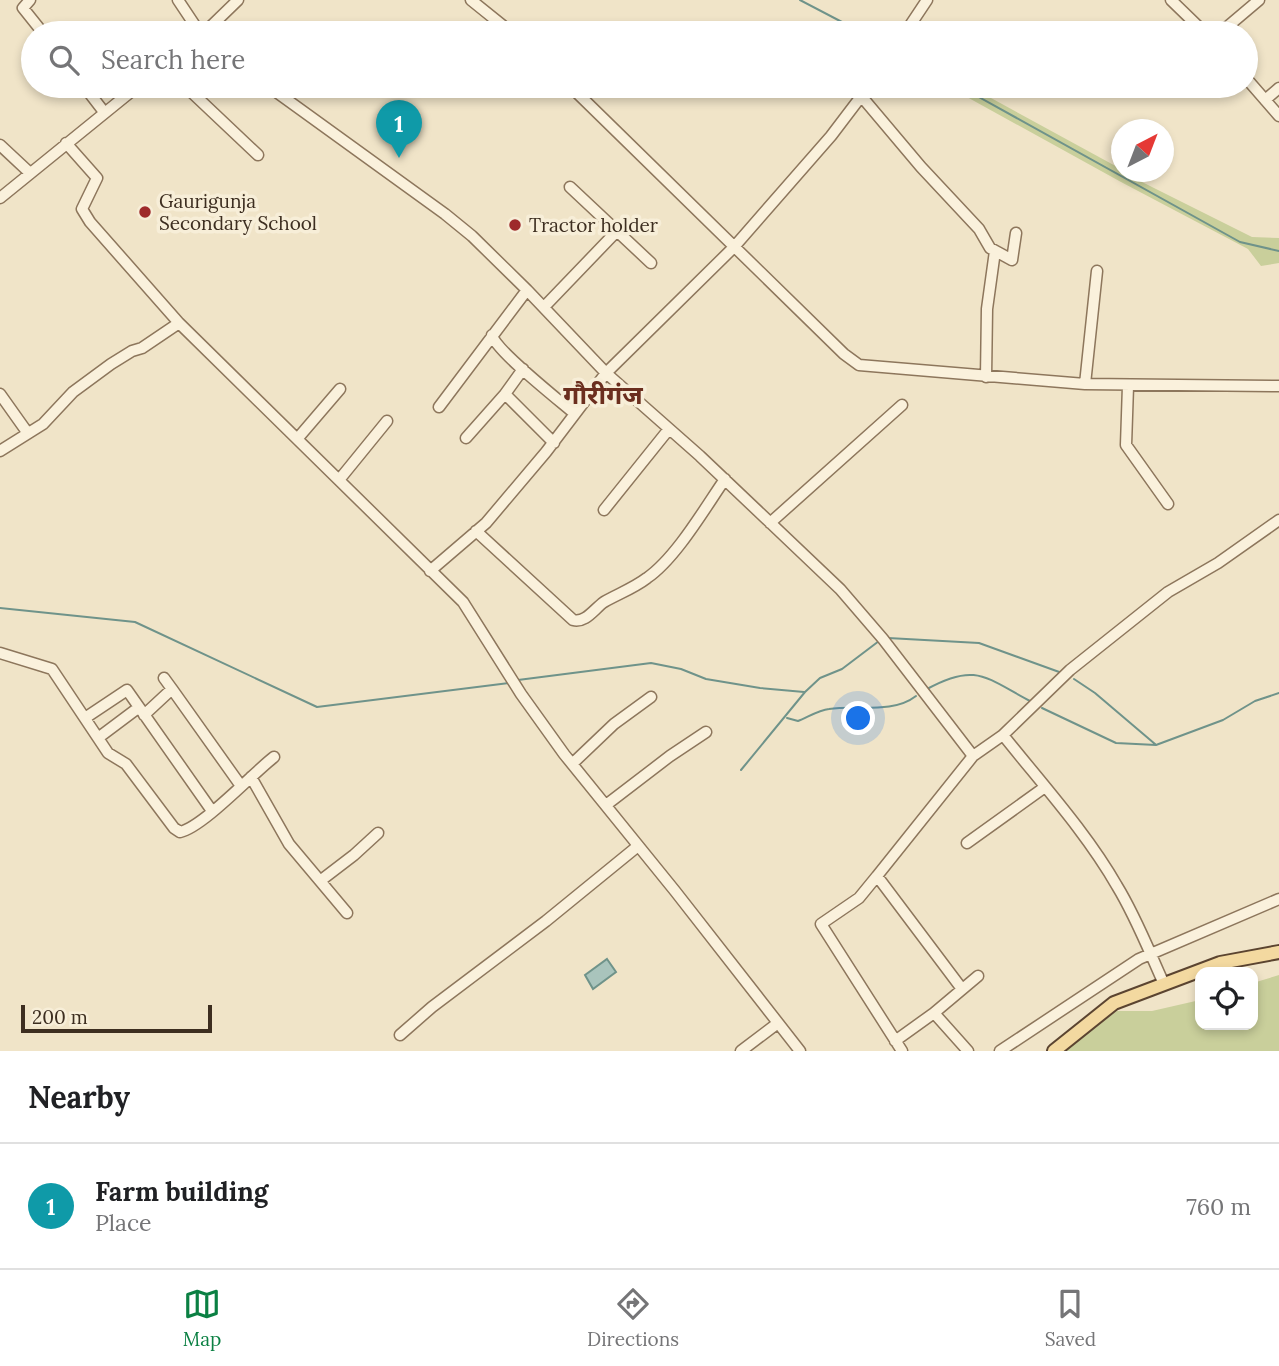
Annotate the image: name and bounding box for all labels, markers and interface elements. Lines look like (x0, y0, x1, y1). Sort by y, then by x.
search box (21, 21, 1258, 98)
icon: search (45, 41, 83, 79)
text: Search here (101, 43, 245, 76)
pin: 1 (376, 100, 422, 158)
north arrow (1111, 119, 1174, 182)
place label: Gaurigunja Secondary School (159, 189, 317, 235)
marker: Gaurigunja Secondary School (137, 204, 153, 220)
place label: Tractor holder (529, 213, 659, 237)
marker: Tractor holder (507, 217, 523, 233)
district label: गौरीगंज (563, 378, 643, 411)
your location (841, 701, 875, 735)
map controls (1195, 967, 1258, 1030)
button: locate (1195, 967, 1258, 1030)
scale bar (21, 1002, 212, 1034)
text: 200 m (32, 1005, 88, 1029)
text: Nearby (28, 1078, 130, 1116)
text: Farm building (95, 1175, 268, 1208)
text: 1 (46, 1192, 56, 1221)
text: 760 m (1186, 1192, 1251, 1221)
text: Place (95, 1208, 152, 1237)
tab: Map (183, 1285, 221, 1351)
tab: Directions (587, 1285, 679, 1351)
tab: Saved (1045, 1285, 1096, 1351)

